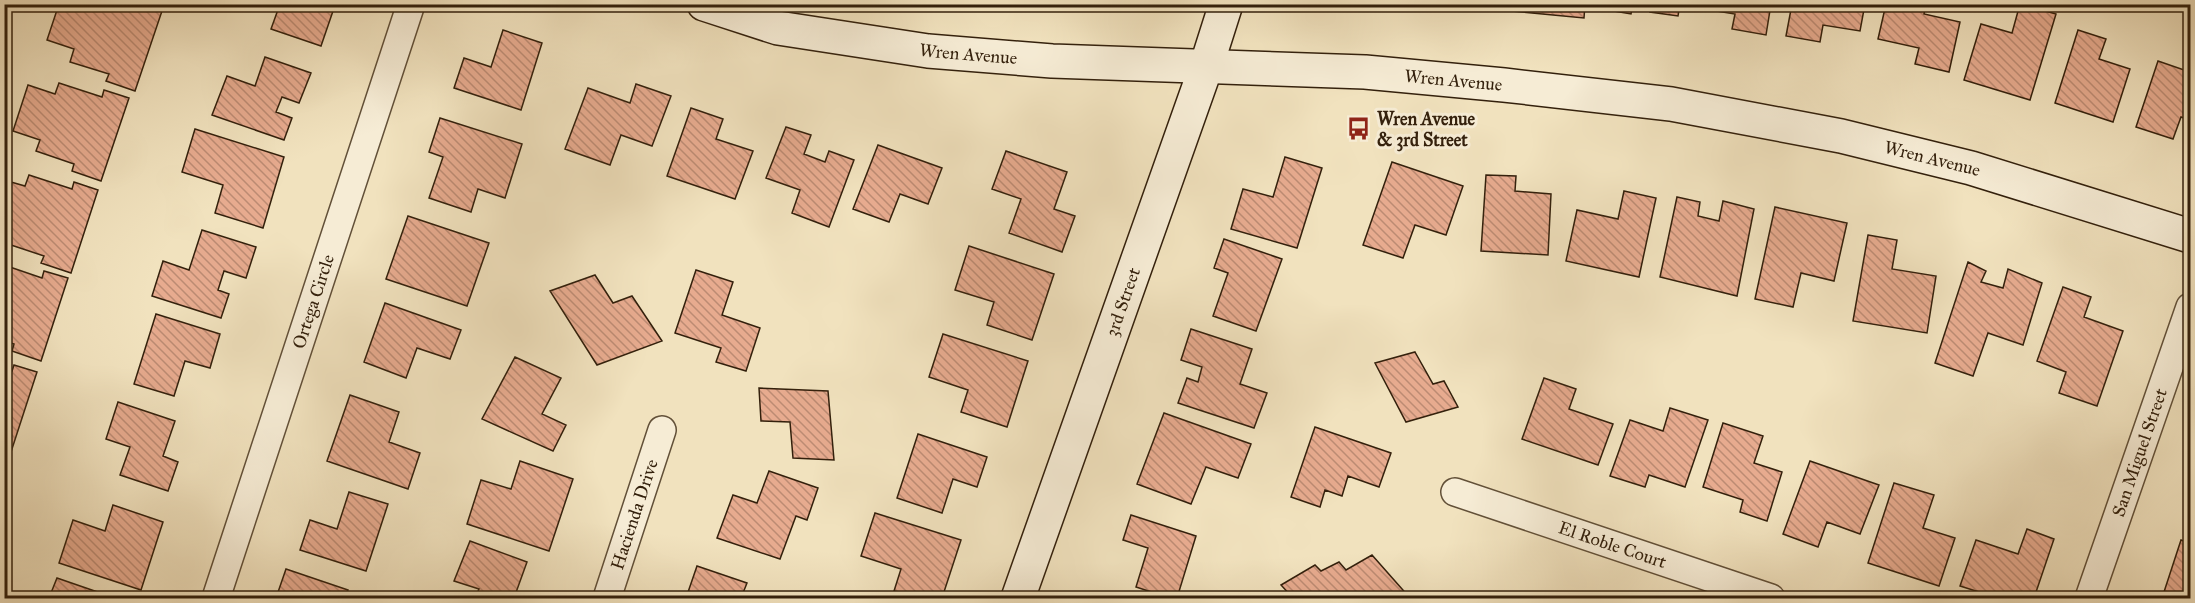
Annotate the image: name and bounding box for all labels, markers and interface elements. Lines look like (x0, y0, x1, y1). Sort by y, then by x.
street label: Wren Avenue (918, 39, 1018, 69)
street label: Wren Avenue (1404, 65, 1503, 96)
place label: Wren Avenue & 3rd Street (1377, 108, 1476, 152)
bus stop icon: Wren Avenue & 3rd Street (1346, 116, 1372, 142)
street label: Wren Avenue (1882, 136, 1983, 181)
street label: Ortega Circle (288, 252, 339, 352)
street label: 3rd Street (1100, 264, 1145, 339)
street label: San Miguel Street (2107, 385, 2172, 520)
street label: Hacienda Drive (606, 456, 663, 572)
street label: El Roble Court (1556, 516, 1670, 573)

